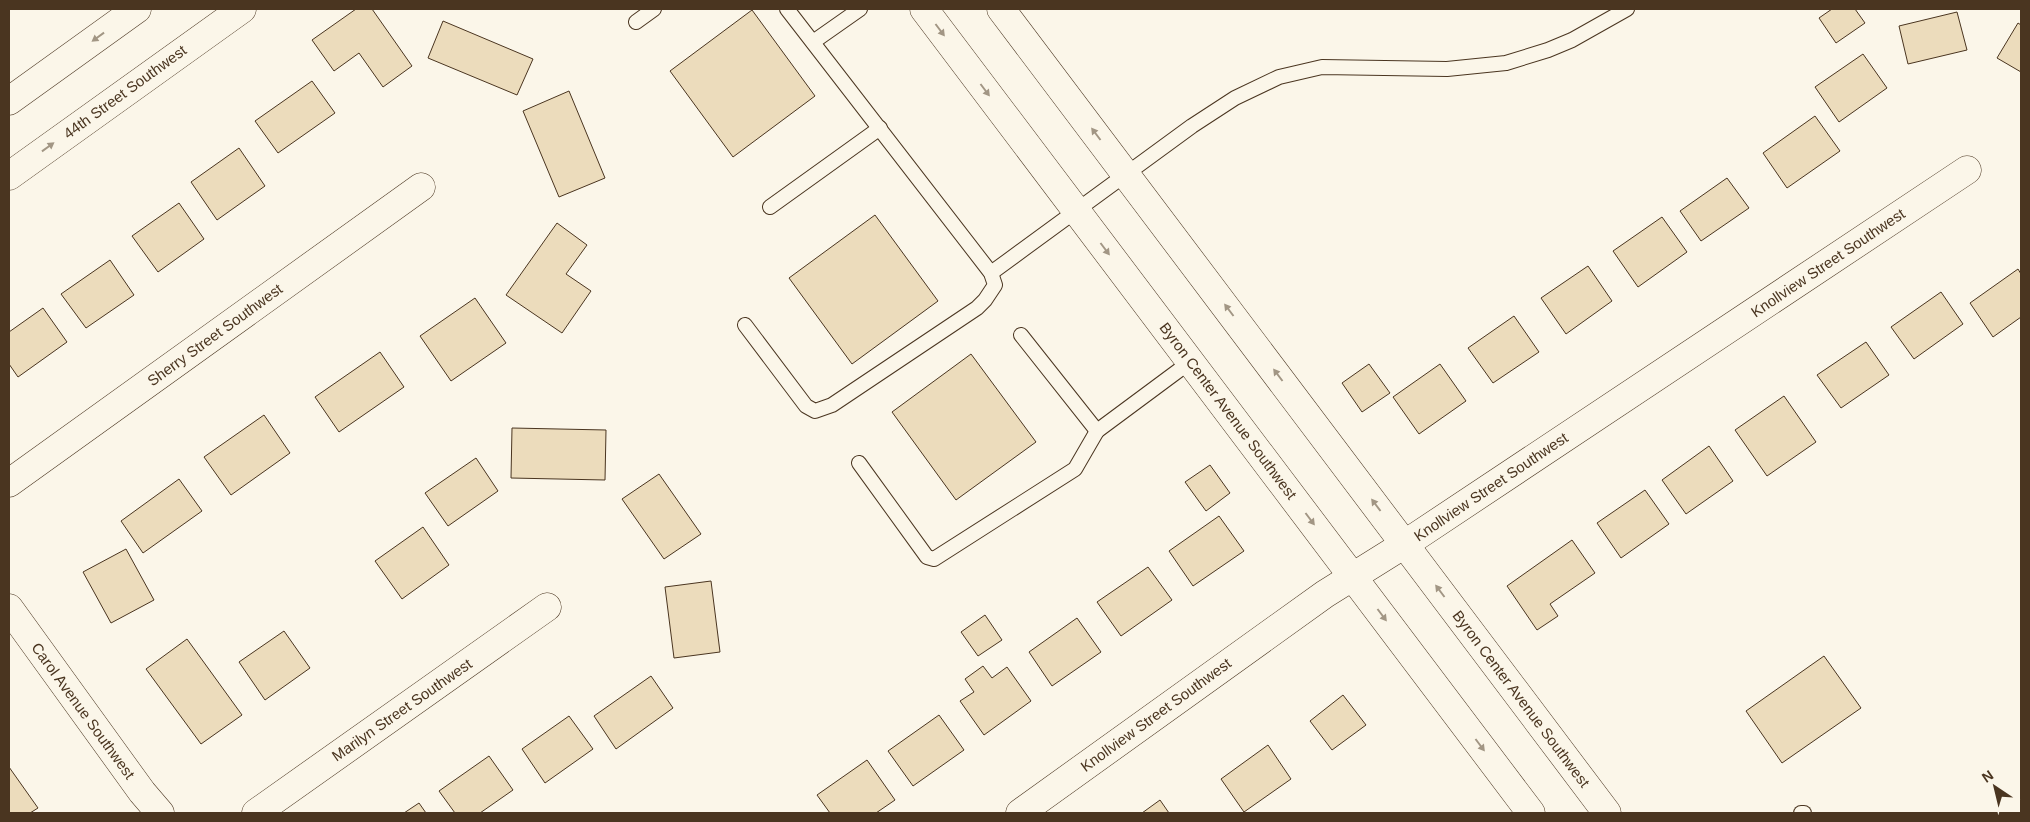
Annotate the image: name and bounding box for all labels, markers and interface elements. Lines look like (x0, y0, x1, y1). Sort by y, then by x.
one-way arrow (935, 23, 945, 37)
one-way arrow (91, 32, 105, 42)
street label: 44th Street Southwest (60, 41, 190, 142)
one-way arrow (980, 83, 990, 97)
one-way arrow (1091, 128, 1102, 141)
one-way arrow (41, 142, 54, 153)
street label: Knollview Street Southwest (1748, 204, 1909, 320)
one-way arrow (1100, 242, 1110, 256)
street label: Sherry Street Southwest (144, 279, 286, 389)
one-way arrow (1224, 303, 1234, 317)
street label: Byron Center Avenue Southwest (1156, 319, 1301, 503)
one-way arrow (1273, 368, 1283, 382)
street label: Knollview Street Southwest (1411, 428, 1572, 544)
one-way arrow (1371, 498, 1381, 512)
one-way arrow (1304, 512, 1315, 525)
one-way arrow (1434, 585, 1445, 598)
street label: Byron Center Avenue Southwest (1449, 607, 1594, 791)
one-way arrow (1377, 608, 1388, 621)
street label: Carol Avenue Southwest (28, 639, 139, 783)
street label: Marilyn Street Southwest (329, 654, 476, 764)
street label: Knollview Street Southwest (1077, 654, 1235, 775)
one-way arrow (1475, 738, 1485, 752)
north arrow (1970, 762, 2020, 812)
text: N (1979, 767, 1996, 786)

